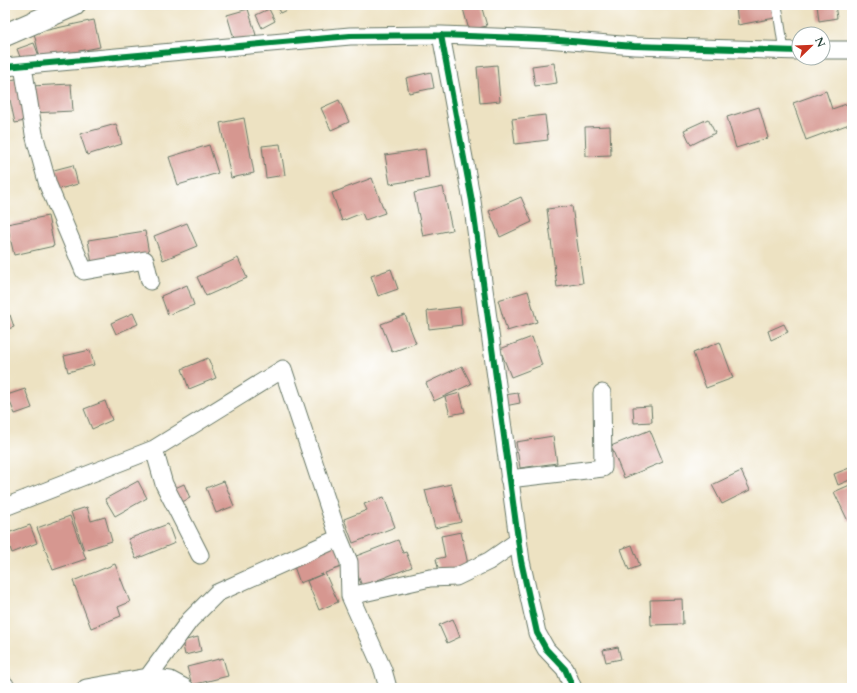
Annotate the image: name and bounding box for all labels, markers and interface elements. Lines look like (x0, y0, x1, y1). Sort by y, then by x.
north arrow (791, 26, 831, 66)
text: N (811, 35, 829, 50)

